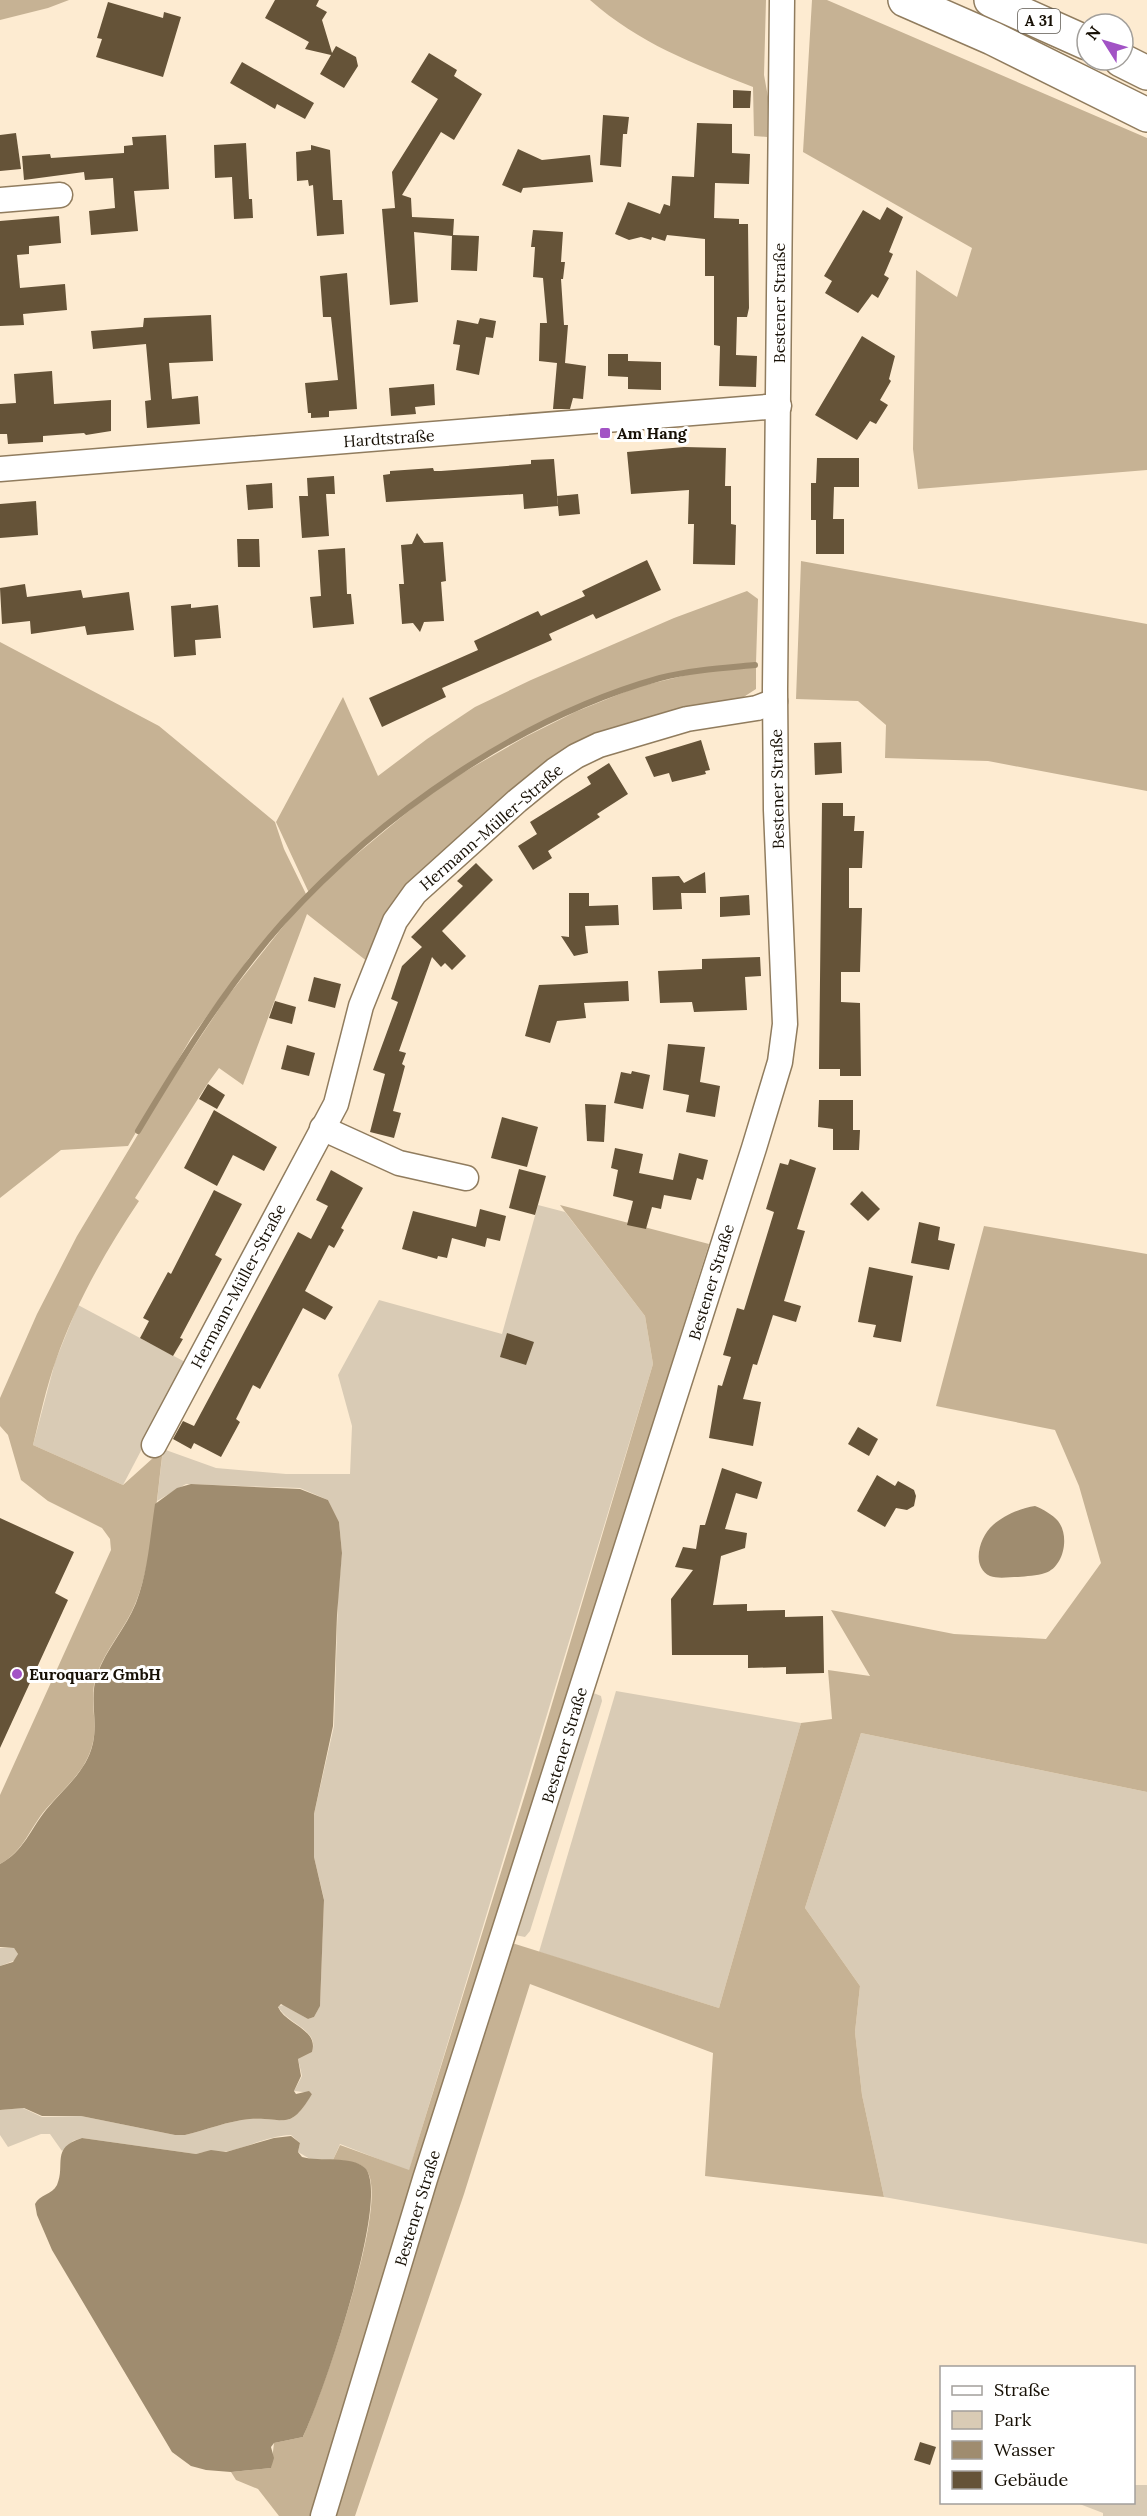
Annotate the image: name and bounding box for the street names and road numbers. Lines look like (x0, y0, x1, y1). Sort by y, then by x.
road number: A 31 (1018, 9, 1060, 33)
street label: Bestener Straße (769, 243, 789, 363)
street label: Hardtstraße (343, 425, 436, 451)
street label: Bestener Straße (766, 728, 788, 849)
street label: Hermann-Müller-Straße (415, 759, 567, 895)
street label: Hermann-Müller-Straße (186, 1200, 290, 1372)
street label: Bestener Straße (684, 1221, 738, 1342)
street label: Bestener Straße (537, 1684, 591, 1805)
street label: Bestener Straße (390, 2147, 444, 2268)

